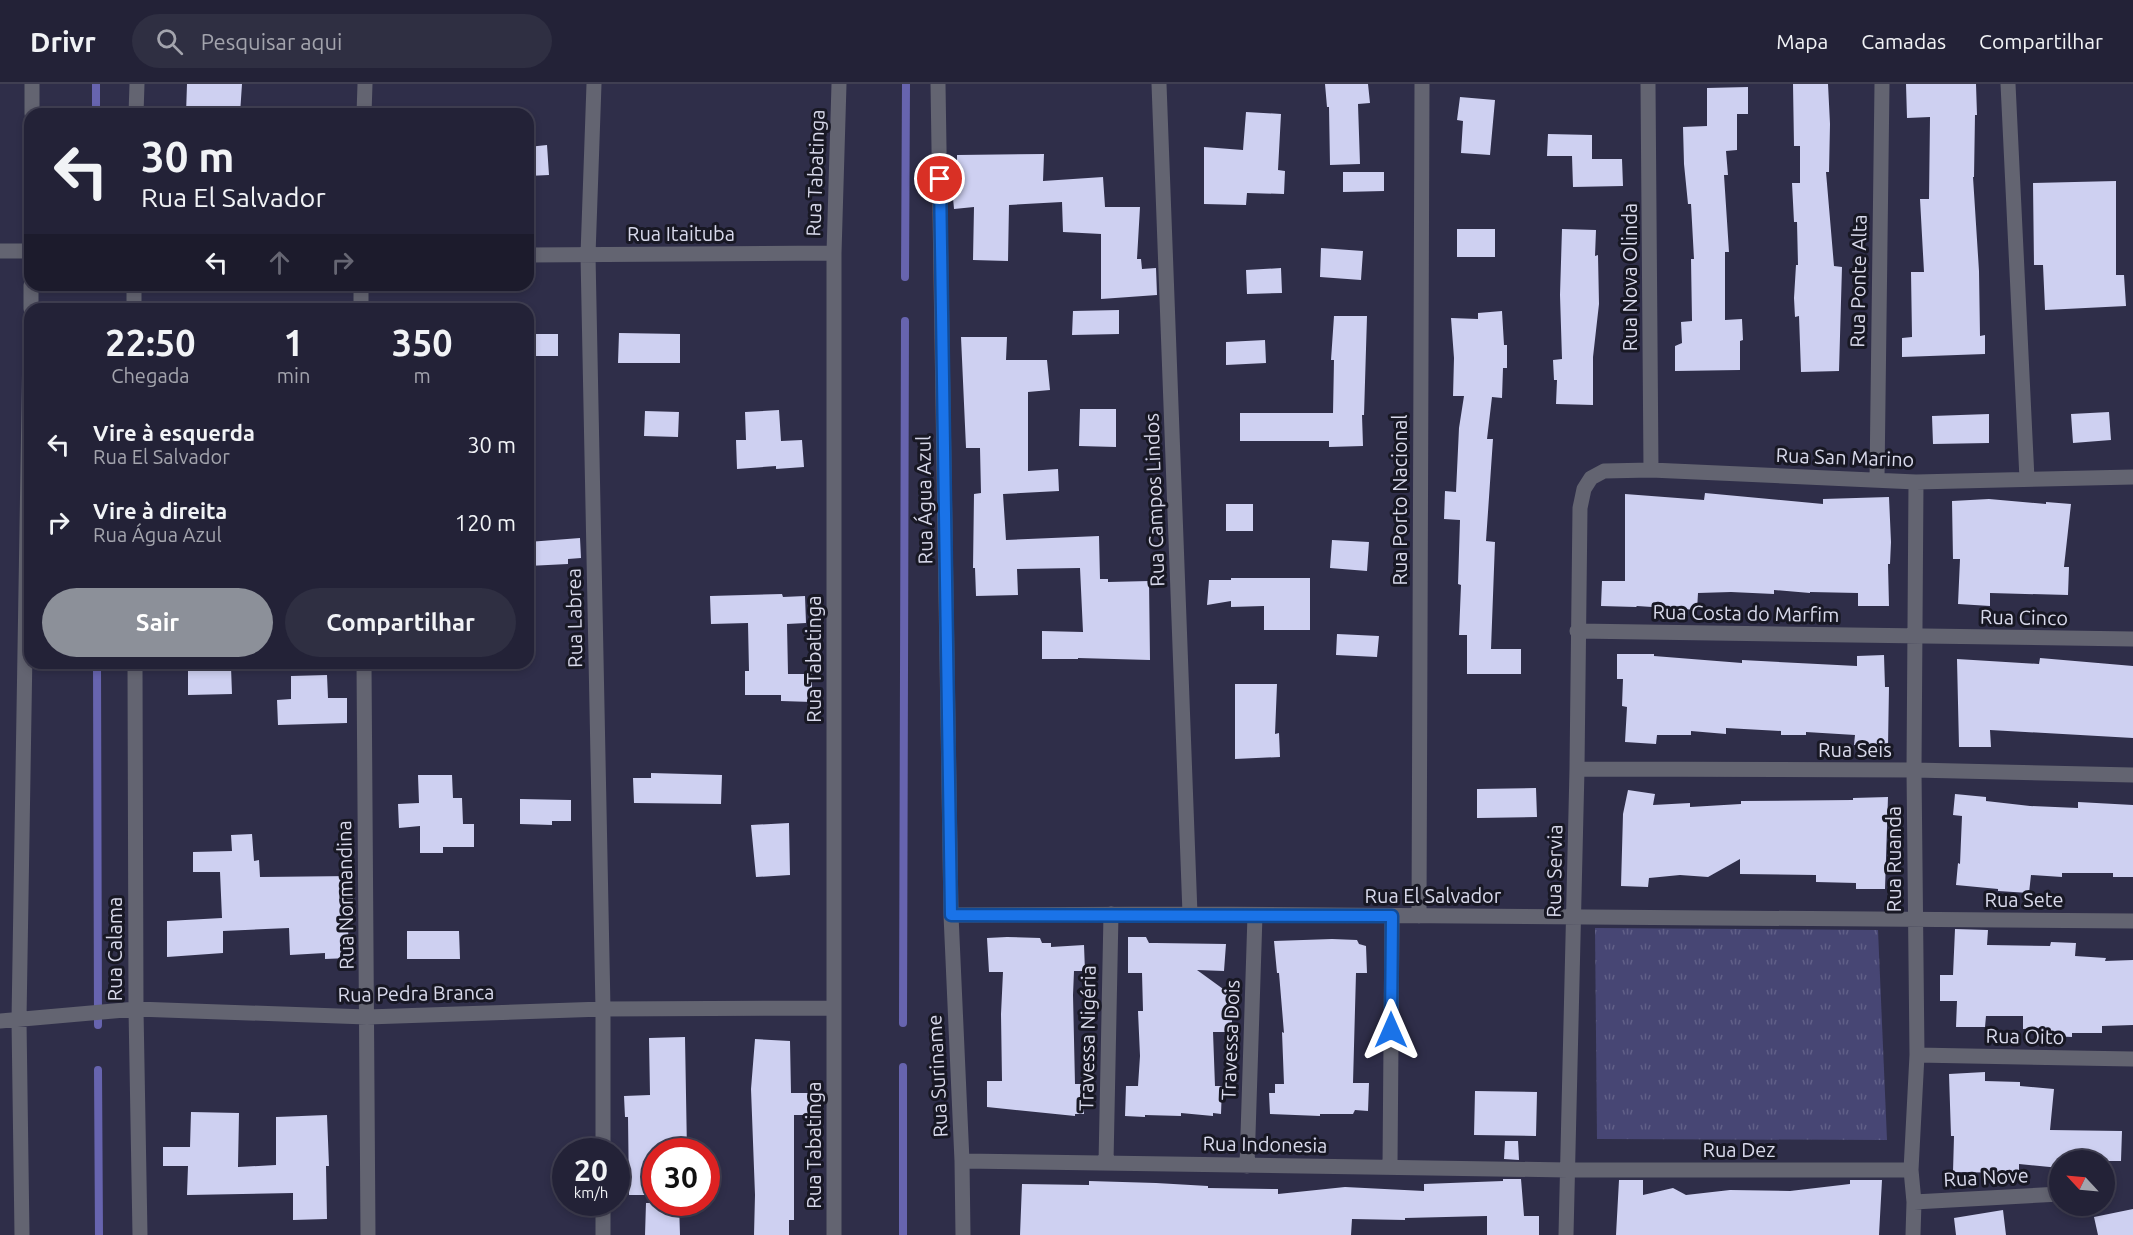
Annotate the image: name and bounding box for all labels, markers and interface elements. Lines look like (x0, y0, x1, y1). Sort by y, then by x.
search box (132, 14, 552, 68)
icon: search (153, 25, 186, 58)
text: Drivr (30, 26, 96, 57)
text: Pesquisar aqui (201, 29, 342, 54)
text: Mapa (1776, 29, 1828, 53)
text: Camadas (1861, 29, 1946, 53)
text: Compartilhar (1979, 29, 2103, 53)
street label: Rua Tabatinga (801, 109, 829, 237)
icon: left (42, 132, 120, 210)
text: 30 m (141, 133, 235, 180)
pin (914, 153, 965, 204)
icon: arrive (923, 162, 956, 195)
text: Rua El Salvador (141, 182, 326, 212)
street label: Rua Nova Olinda (1618, 203, 1641, 351)
street label: Rua Ponte Alta (1845, 214, 1871, 348)
street label: Rua Itaituba (627, 222, 735, 245)
icon: left (200, 246, 233, 279)
icon: ahead (263, 246, 296, 279)
icon: right (326, 246, 359, 279)
text: 22:50 (105, 322, 195, 363)
text: 1 (283, 322, 304, 363)
text: 350 (392, 322, 453, 363)
text: Chegada (111, 364, 190, 387)
text: min (277, 364, 310, 387)
text: m (414, 364, 431, 387)
street label: Rua Campos Lindos (1139, 413, 1169, 587)
street label: Rua Porto Nacional (1388, 414, 1411, 586)
text: Vire à esquerda (93, 420, 255, 445)
icon: left (42, 428, 75, 461)
text: 30 m (467, 432, 516, 457)
street label: Rua Água Azul (911, 435, 937, 565)
street label: Rua San Marino (1775, 443, 1915, 471)
text: Rua El Salvador (93, 445, 230, 468)
text: Vire à direita (93, 498, 227, 523)
icon: right (42, 506, 75, 539)
text: 120 m (455, 510, 516, 535)
text: Rua Água Azul (93, 523, 222, 546)
street label: Rua Labrea (562, 568, 586, 668)
button: Sair (42, 588, 273, 657)
button: Compartilhar (285, 588, 516, 657)
street label: Rua Tabatinga (802, 595, 825, 723)
street label: Rua Costa do Marfim (1652, 600, 1840, 626)
street label: Rua Cinco (1980, 605, 2068, 629)
street label: Rua Seis (1818, 738, 1892, 761)
street label: Rua Ruanda (1882, 806, 1905, 912)
street label: Rua Normandina (332, 820, 358, 970)
street label: Rua Servia (1542, 824, 1566, 918)
street label: Rua El Salvador (1365, 884, 1502, 907)
street label: Rua Sete (1984, 888, 2064, 911)
street label: Rua Calama (103, 897, 126, 1001)
street label: Travessa Nigéria (1074, 965, 1100, 1111)
street label: Travessa Dois (1216, 979, 1244, 1101)
street label: Rua Pedra Branca (337, 980, 495, 1006)
position arrow (1359, 998, 1423, 1062)
street label: Rua Suriname (922, 1014, 952, 1138)
street label: Rua Oito (1985, 1024, 2065, 1048)
street label: Rua Tabatinga (802, 1081, 825, 1209)
street label: Rua Indonesia (1202, 1131, 1328, 1157)
speed limit sign: 30 (642, 1138, 720, 1216)
street label: Rua Dez (1702, 1138, 1776, 1161)
north arrow (2049, 1150, 2115, 1216)
map controls (2049, 1150, 2115, 1216)
text: 20 (574, 1153, 608, 1187)
street label: Rua Nove (1943, 1163, 2029, 1191)
text: km/h (574, 1184, 608, 1201)

